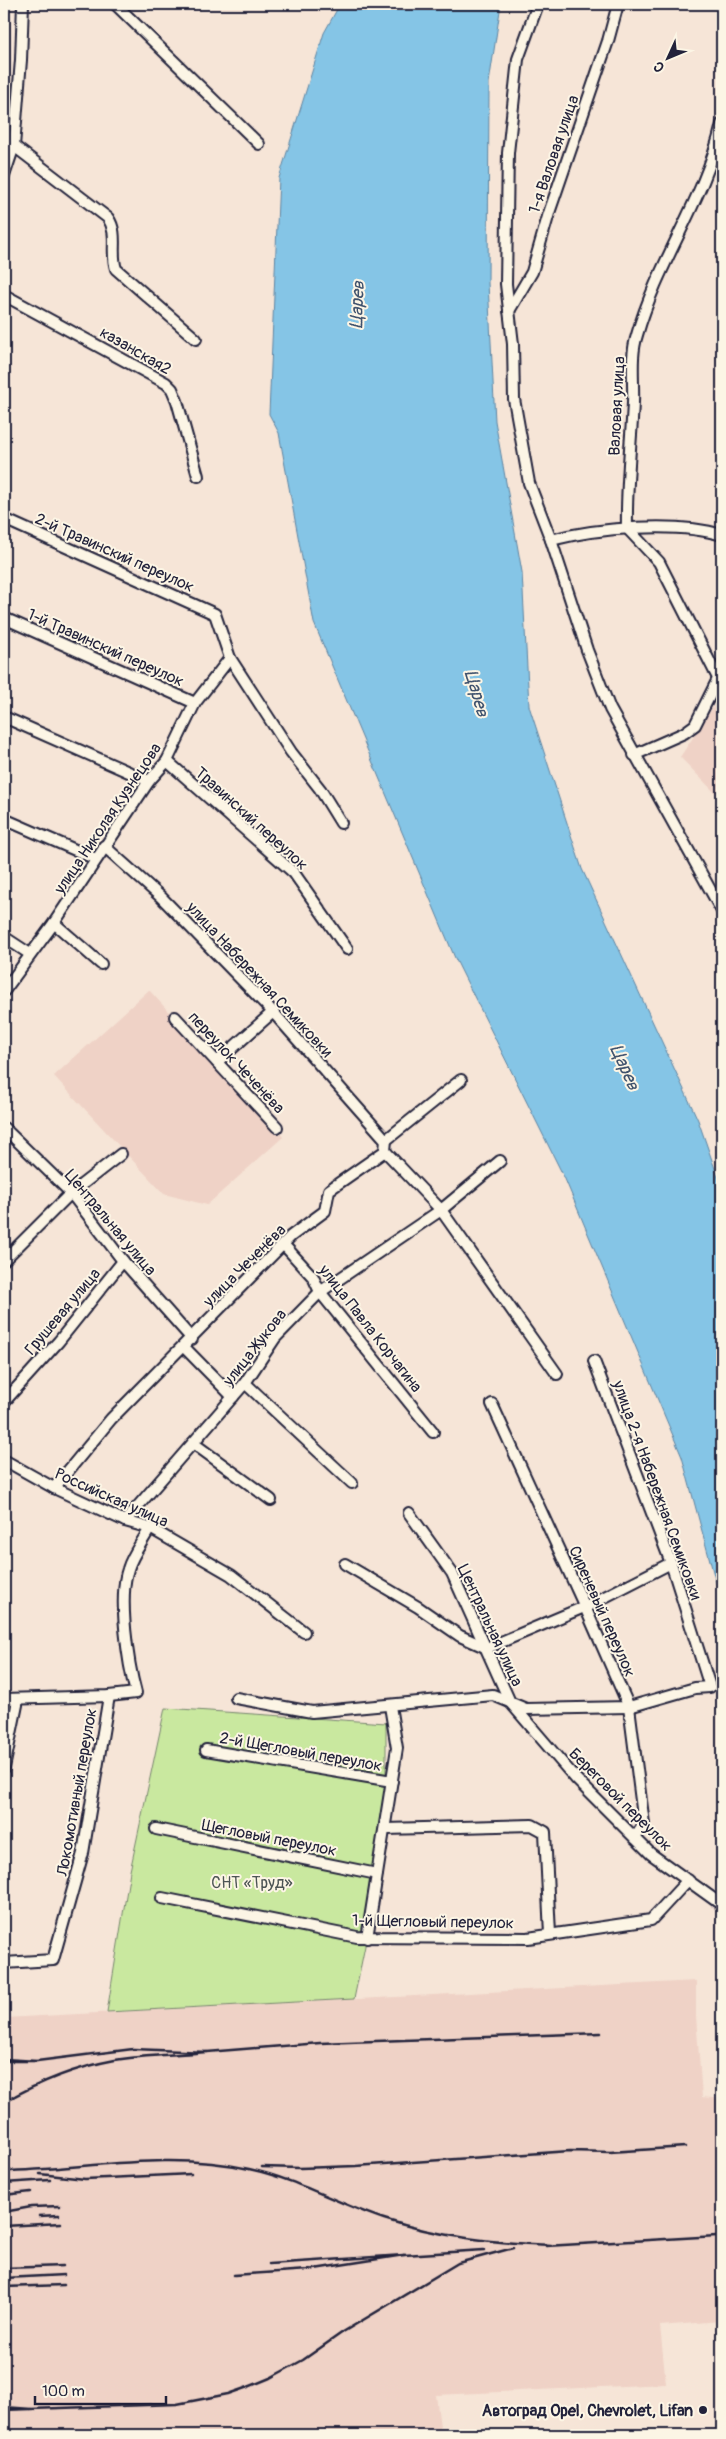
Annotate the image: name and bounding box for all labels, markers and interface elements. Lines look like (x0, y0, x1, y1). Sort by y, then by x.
north arrow (644, 32, 694, 82)
text: С (650, 57, 668, 76)
street label: 1-я Валовая улица (524, 93, 584, 216)
water label: Царев (345, 280, 370, 329)
street label: казанская2 (96, 322, 175, 379)
street label: Валовая улица (604, 356, 630, 456)
street label: 2-й Травинский переулок (32, 509, 197, 597)
street label: 1-й Травинский переулок (24, 604, 187, 691)
water label: Царев (459, 667, 494, 720)
street label: улица Николая Кузнецова (49, 739, 166, 899)
street label: Травинский переулок (191, 763, 312, 875)
street label: улица Набережная Семиковки (181, 897, 337, 1062)
street label: переулок Чеченёва (184, 1007, 289, 1118)
water label: Царев (604, 1041, 645, 1095)
street label: Центральная улица (60, 1166, 160, 1280)
street label: улица Чеченёва (198, 1220, 290, 1312)
street label: улица Павла Корчагина (314, 1260, 426, 1396)
street label: Грушевая улица (21, 1264, 105, 1359)
street label: улица Жукова (218, 1305, 291, 1391)
street label: улица 2-я Набережная Семиковки (608, 1377, 706, 1603)
street label: Российская улица (52, 1464, 172, 1532)
street label: Сиреневый переулок (564, 1543, 640, 1680)
street label: Центральная улица (453, 1561, 527, 1690)
street label: Локомотивный переулок (52, 1707, 102, 1879)
street label: 2-й Щегловый переулок (218, 1728, 384, 1776)
street label: Береговой переулок (564, 1744, 676, 1856)
street label: Щегловый переулок (199, 1815, 338, 1861)
park label: СНТ «Труд» (211, 1873, 293, 1893)
street label: 1-й Щегловый переулок (352, 1911, 514, 1933)
scale bar (35, 2374, 166, 2406)
text: 100 m (42, 2382, 85, 2401)
place label: Автоград Opel, Chevrolet, Lifan (482, 2401, 693, 2421)
marker: Автоград Opel, Chevrolet, Lifan (697, 2404, 709, 2416)

